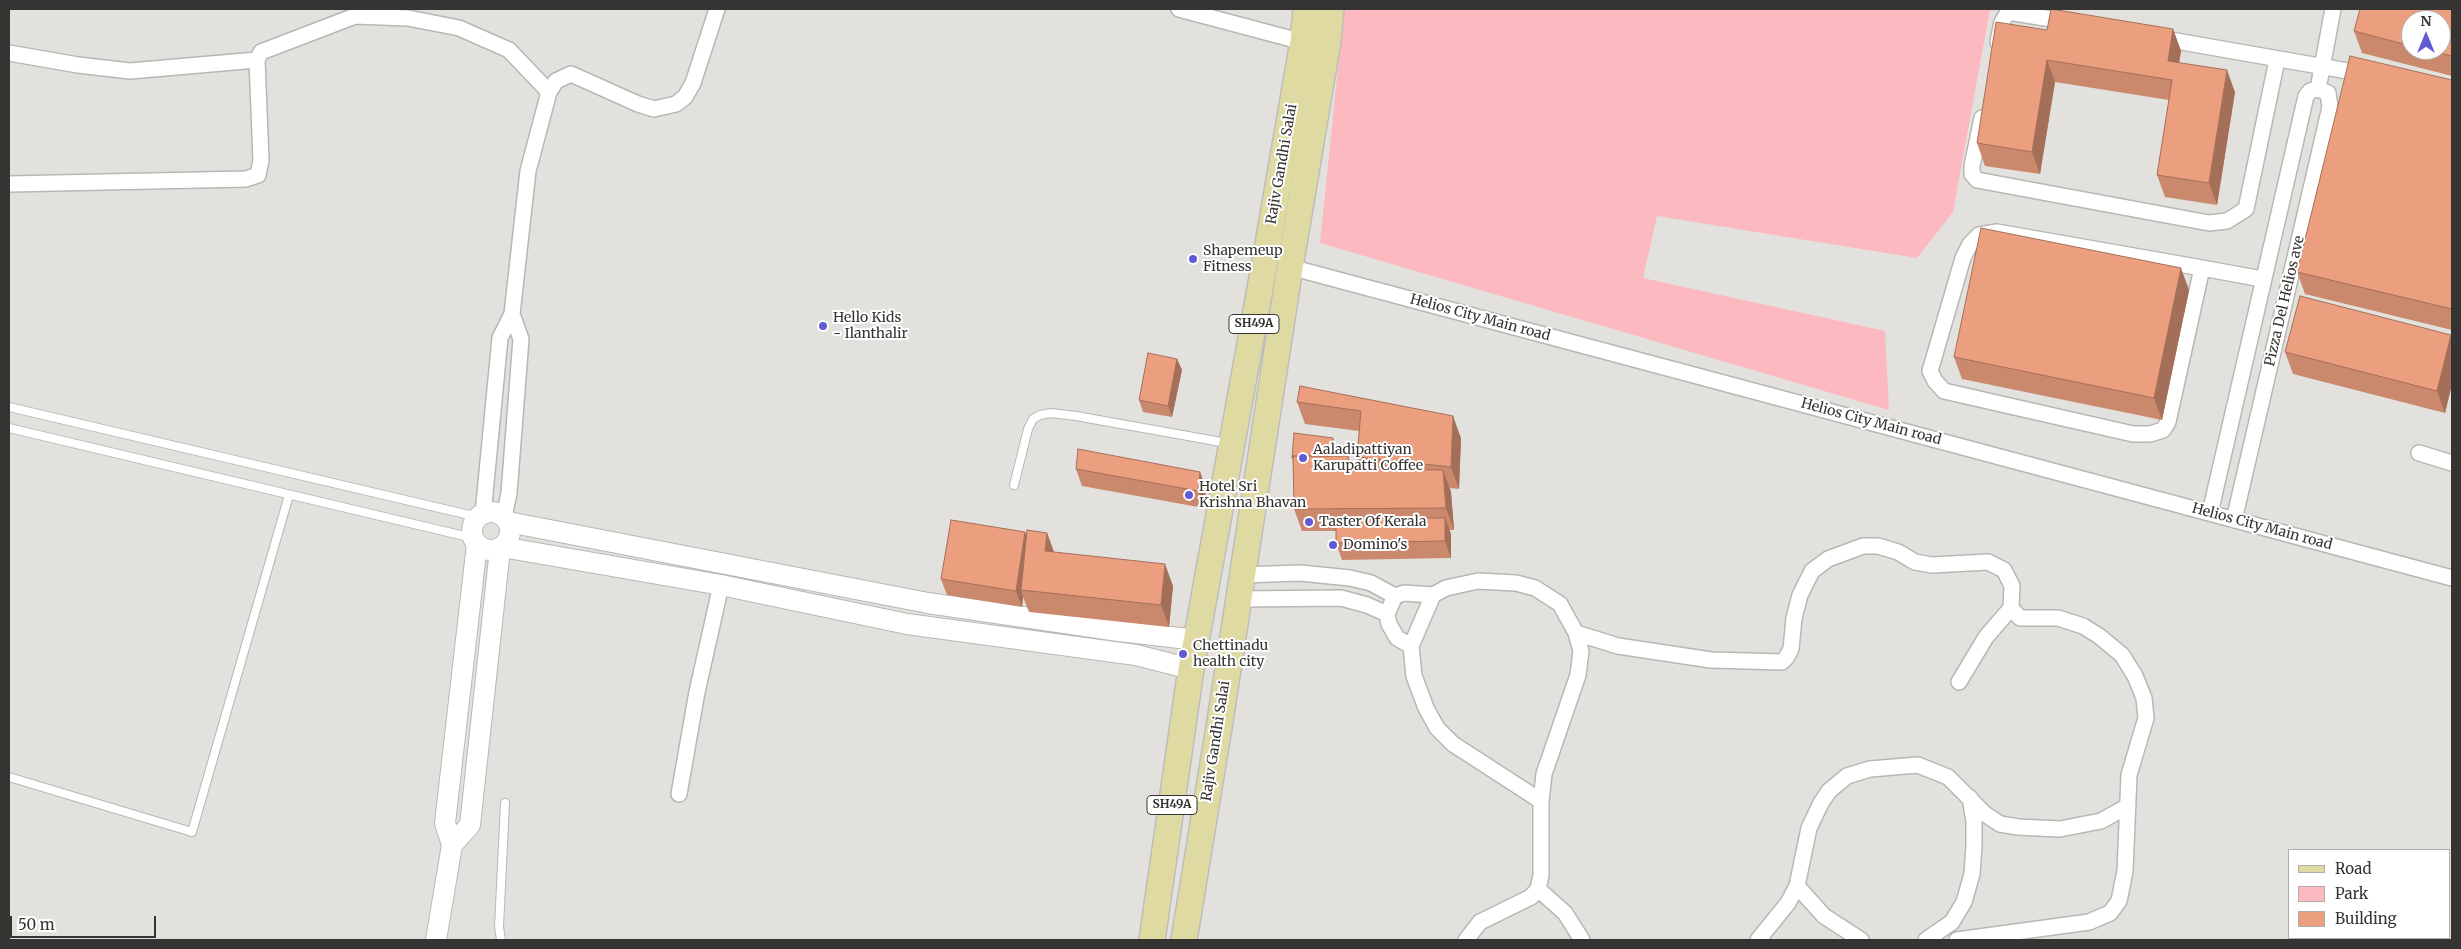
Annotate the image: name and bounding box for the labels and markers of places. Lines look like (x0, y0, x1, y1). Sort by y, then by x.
place label: Shapemeup Fitness (1203, 243, 1283, 276)
marker: Shapemeup Fitness (1187, 253, 1199, 265)
place label: Hello Kids - Ilanthalir (833, 310, 908, 342)
marker: Hello Kids - Ilanthalir (817, 320, 829, 332)
place label: Aaladipattiyan Karupatti Coffee (1313, 442, 1423, 474)
marker: Aaladipattiyan Karupatti Coffee (1297, 452, 1309, 464)
place label: Hotel Sri Krishna Bhavan (1199, 479, 1306, 512)
marker: Hotel Sri Krishna Bhavan (1183, 489, 1195, 501)
place label: Taster Of Kerala (1319, 514, 1426, 530)
marker: Taster Of Kerala (1303, 516, 1315, 528)
place label: Domino's (1343, 537, 1407, 553)
marker: Domino's (1327, 539, 1339, 551)
place label: Chettinadu health city (1193, 638, 1268, 670)
marker: Chettinadu health city (1177, 648, 1189, 660)

